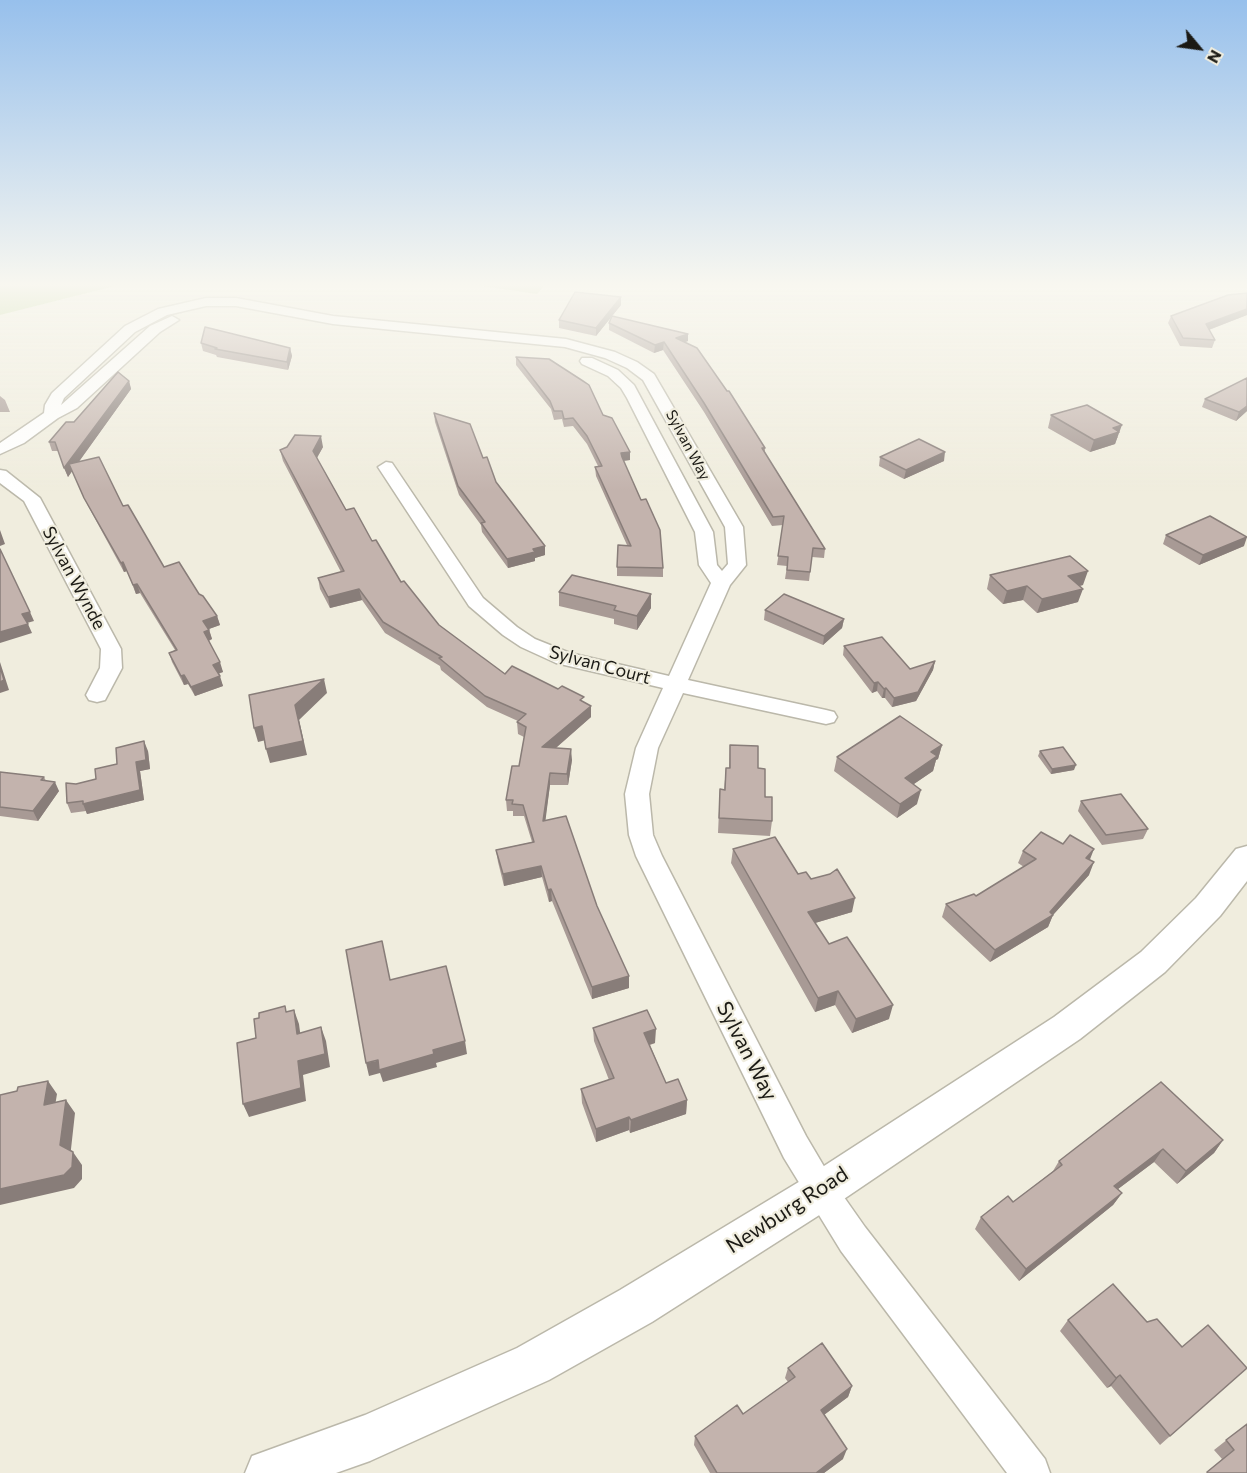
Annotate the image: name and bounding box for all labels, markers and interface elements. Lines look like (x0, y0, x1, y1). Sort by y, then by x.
north arrow (1169, 18, 1229, 78)
text: N (1204, 47, 1226, 67)
street label: Sylvan Way (662, 407, 714, 483)
street label: Sylvan Wynde (38, 523, 110, 633)
street label: Sylvan Court (547, 641, 653, 689)
street label: Sylvan Way (711, 997, 783, 1105)
street label: Newburg Road (721, 1161, 853, 1259)

